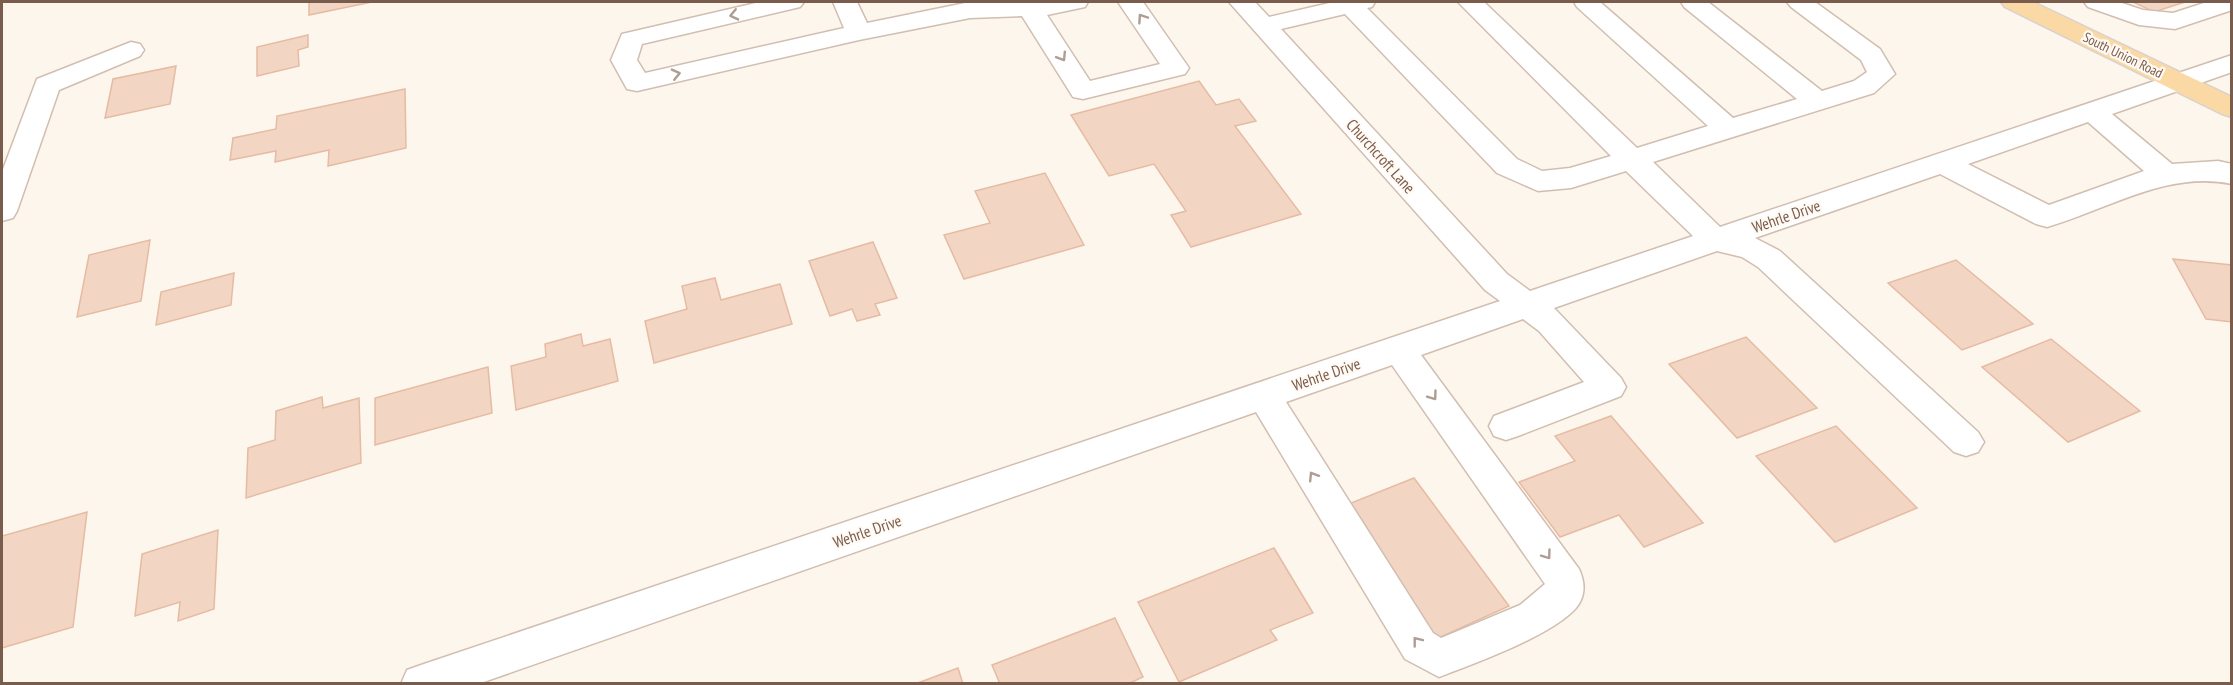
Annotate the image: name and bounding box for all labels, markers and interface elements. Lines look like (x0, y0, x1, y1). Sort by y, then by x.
one-way arrow (729, 7, 739, 20)
one-way arrow (1138, 14, 1149, 25)
street label: South Union Road (2080, 28, 2166, 82)
one-way arrow (1054, 51, 1066, 61)
one-way arrow (671, 68, 681, 81)
street label: Churchcroft Lane (1342, 115, 1420, 197)
street label: Wehrle Drive (1749, 195, 1823, 237)
street label: Wehrle Drive (1289, 353, 1363, 395)
one-way arrow (1426, 390, 1437, 401)
one-way arrow (1309, 472, 1321, 482)
street label: Wehrle Drive (830, 510, 904, 552)
one-way arrow (1539, 548, 1550, 559)
one-way arrow (1413, 636, 1424, 647)

